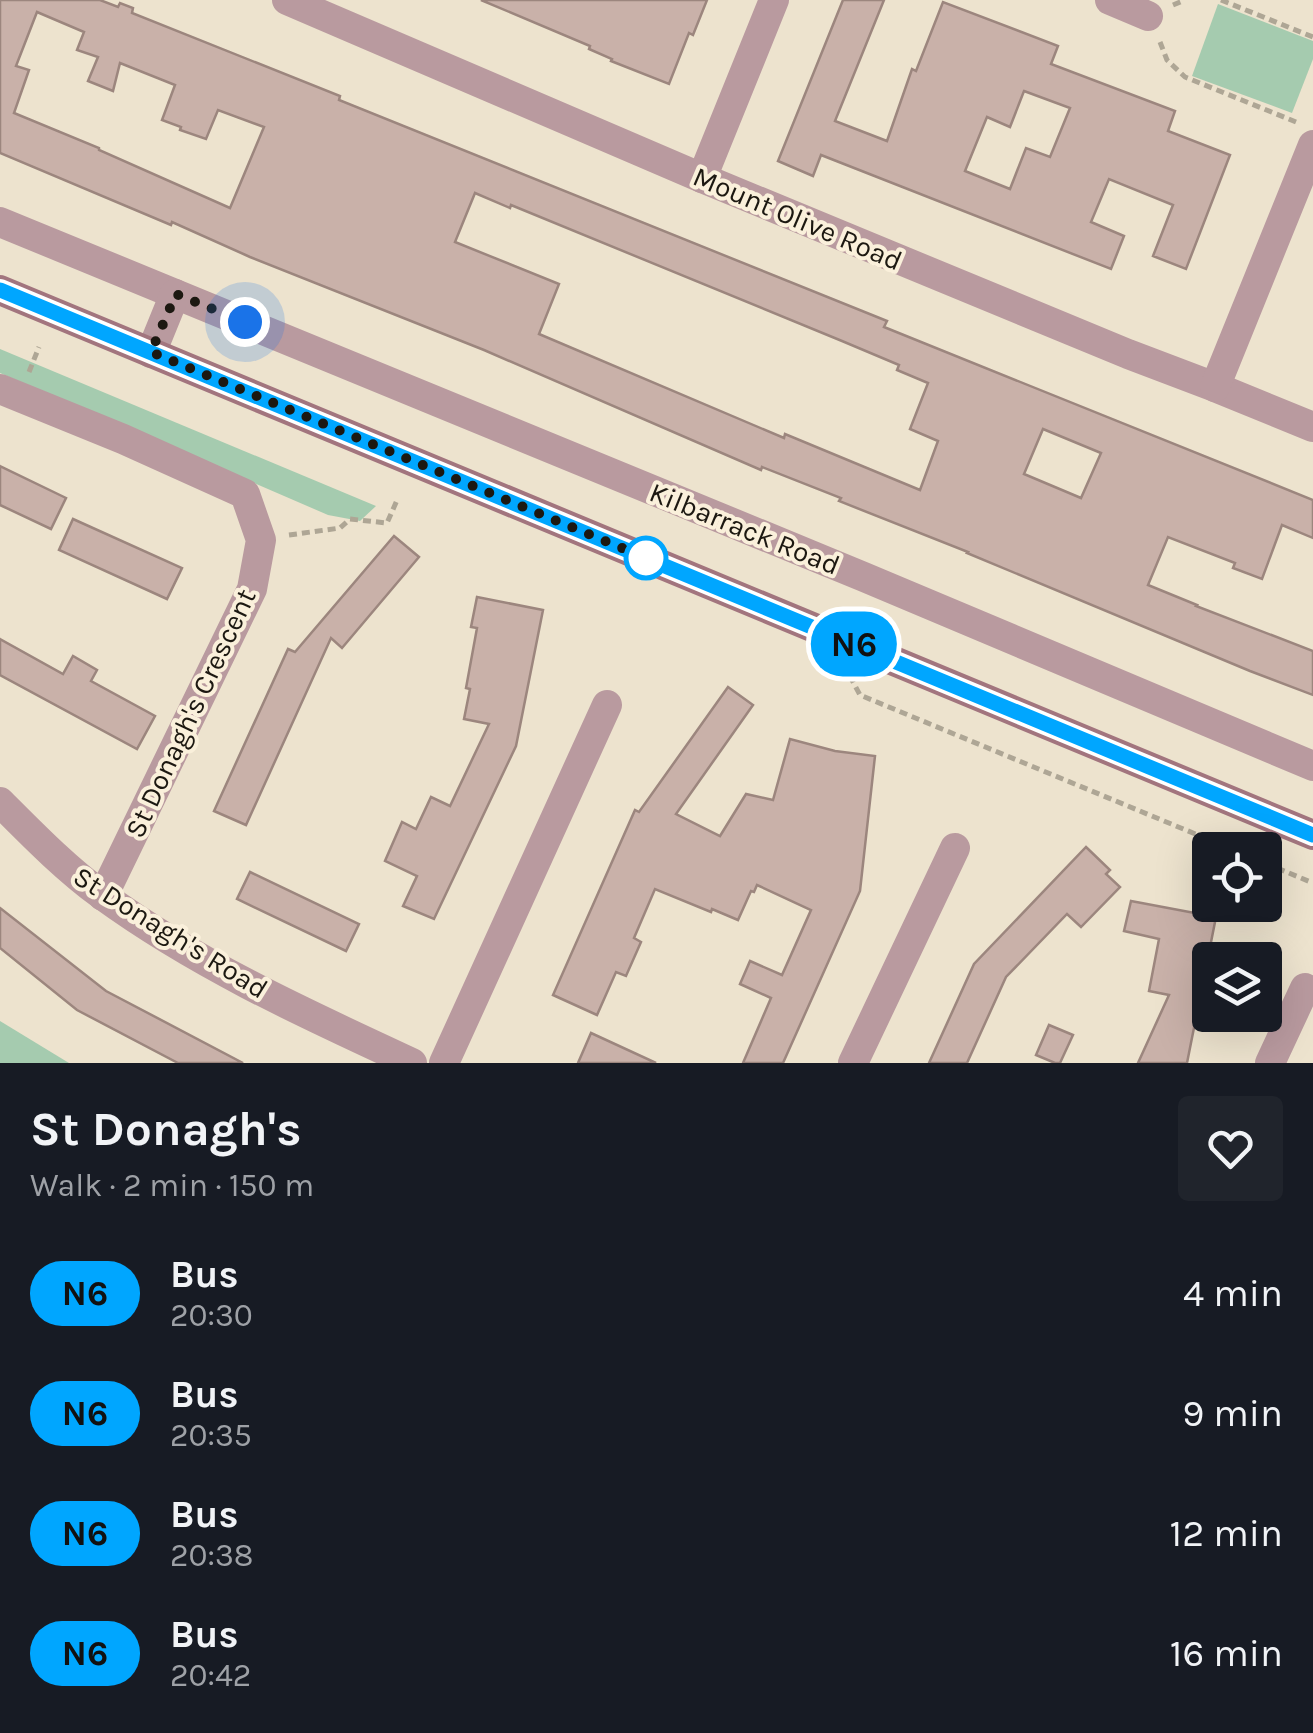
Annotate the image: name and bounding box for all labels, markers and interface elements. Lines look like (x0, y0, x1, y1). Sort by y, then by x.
street label: Mount Olive Road (688, 160, 907, 277)
your location (220, 297, 270, 347)
street label: Kilbarrack Road (645, 475, 845, 582)
unlabelled marker (625, 537, 667, 579)
street label: St Donagh's Crescent (118, 584, 263, 843)
line badge: N6 (809, 612, 899, 676)
text: N6 (831, 624, 877, 665)
map controls (1192, 832, 1282, 1032)
button: locate (1192, 832, 1282, 922)
street label: St Donagh's Road (68, 859, 274, 1005)
button: layers (1192, 942, 1282, 1032)
button: heart (1178, 1096, 1283, 1201)
text: St Donagh's (30, 1101, 302, 1157)
text: Walk · 2 min · 150 m (30, 1167, 314, 1204)
text: Bus (170, 1252, 239, 1297)
text: 4 min (1183, 1271, 1283, 1316)
text: N6 (62, 1273, 108, 1314)
text: 20:30 (170, 1297, 253, 1334)
text: Bus (170, 1372, 239, 1417)
text: 9 min (1182, 1391, 1283, 1436)
text: N6 (62, 1393, 108, 1434)
text: 20:35 (170, 1417, 252, 1454)
text: Bus (170, 1492, 239, 1537)
text: 12 min (1170, 1511, 1283, 1556)
text: N6 (62, 1513, 108, 1554)
text: 20:38 (170, 1537, 253, 1574)
text: Bus (170, 1612, 239, 1657)
text: 16 min (1170, 1631, 1283, 1676)
text: N6 (62, 1633, 108, 1674)
text: 20:42 (170, 1657, 251, 1694)

